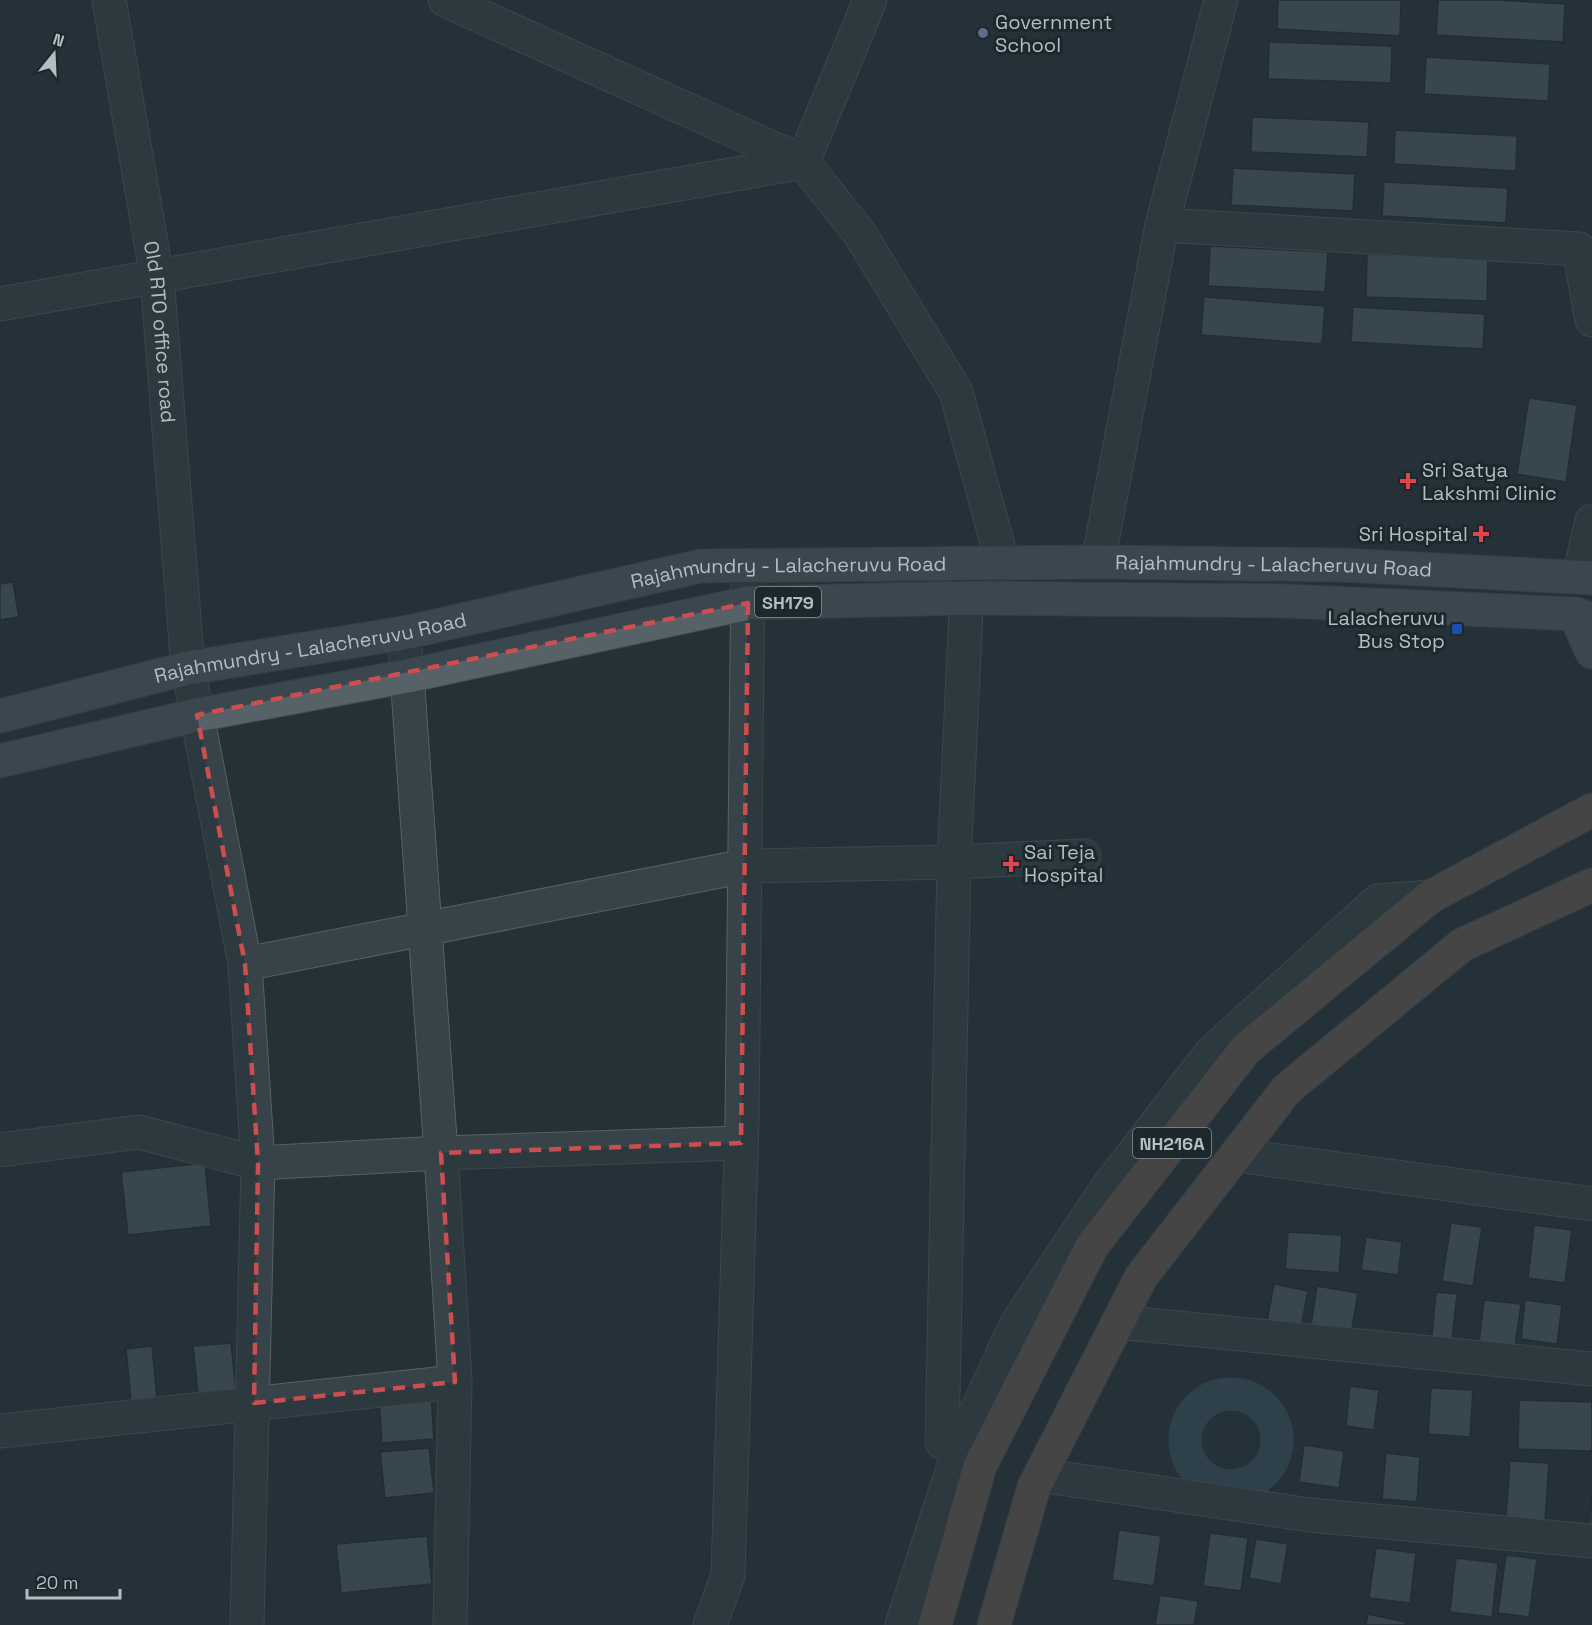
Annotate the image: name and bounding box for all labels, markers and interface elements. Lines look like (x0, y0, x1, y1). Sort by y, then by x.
place label: Government School (995, 9, 1112, 58)
north arrow (24, 24, 84, 84)
marker: Government School (976, 26, 990, 40)
text: N (50, 29, 67, 52)
street label: Old RTO office road (138, 239, 182, 424)
place label: Sri Satya Lakshmi Clinic (1422, 457, 1557, 506)
marker: Sri Satya Lakshmi Clinic (1399, 472, 1417, 490)
place label: Sri Hospital (1359, 521, 1468, 547)
marker: Sri Hospital (1472, 525, 1490, 543)
street label: Rajahmundry - Lalacheruvu Road (1115, 549, 1433, 583)
street label: Rajahmundry - Lalacheruvu Road (628, 551, 946, 594)
road number: SH179 (755, 587, 821, 617)
place label: Lalacheruvu Bus Stop (1328, 605, 1445, 654)
street label: Rajahmundry - Lalacheruvu Road (151, 606, 469, 689)
marker: Lalacheruvu Bus Stop (1450, 622, 1464, 636)
place label: Sai Teja Hospital (1024, 839, 1103, 888)
marker: Sai Teja Hospital (1002, 855, 1020, 873)
road number: NH216A (1133, 1128, 1211, 1158)
scale bar (27, 1562, 120, 1600)
text: 20 m (36, 1571, 79, 1594)

